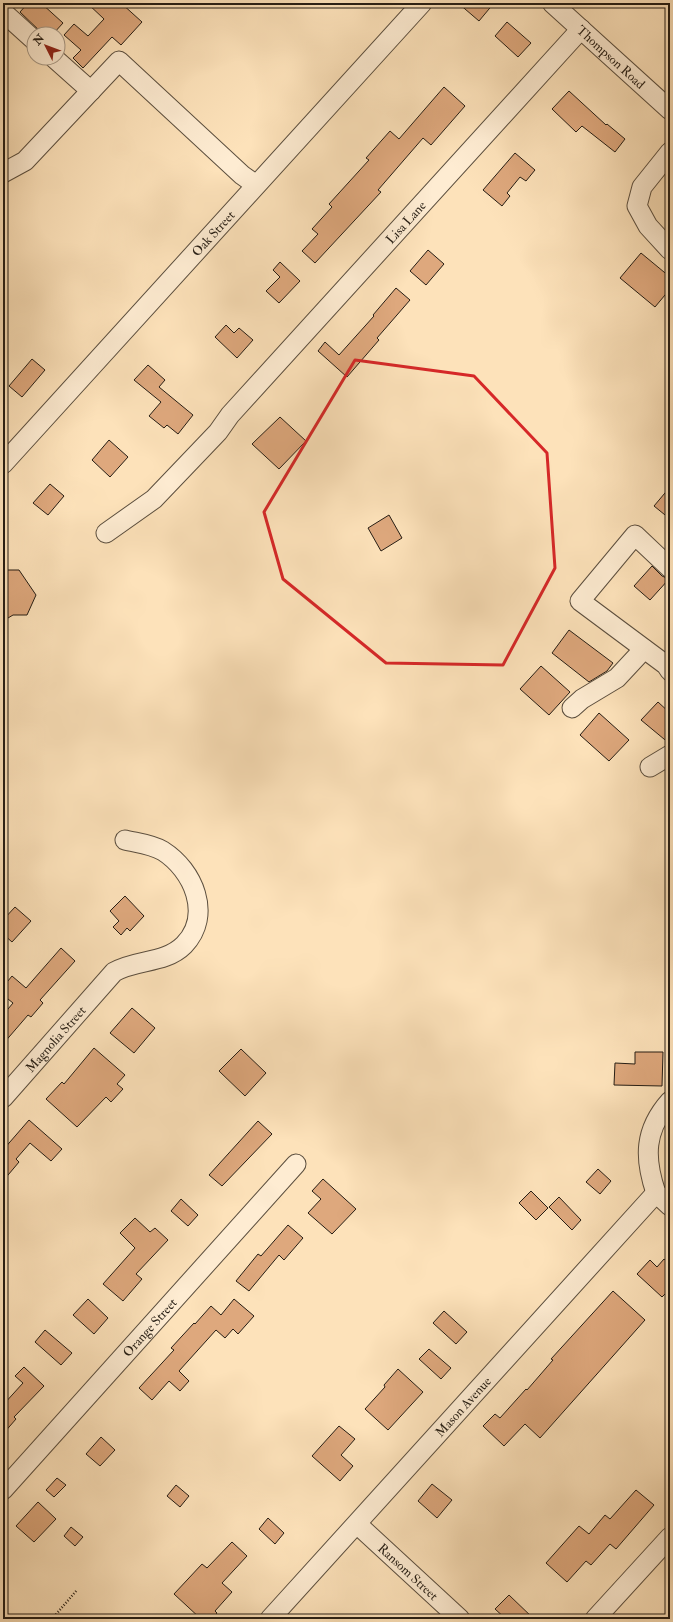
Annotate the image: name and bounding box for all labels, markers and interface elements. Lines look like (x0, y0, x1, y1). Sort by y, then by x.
street label: Thompson Road (573, 22, 649, 93)
north arrow (26, 26, 66, 66)
text: N (30, 31, 48, 48)
street label: Lisa Lane (383, 198, 430, 248)
street label: Oak Street (189, 208, 238, 260)
street label: Magnolia Street (22, 1003, 90, 1076)
street label: Orange Street (120, 1295, 181, 1360)
street label: Mason Avenue (432, 1373, 495, 1440)
street label: Ransom Street (374, 1540, 441, 1604)

